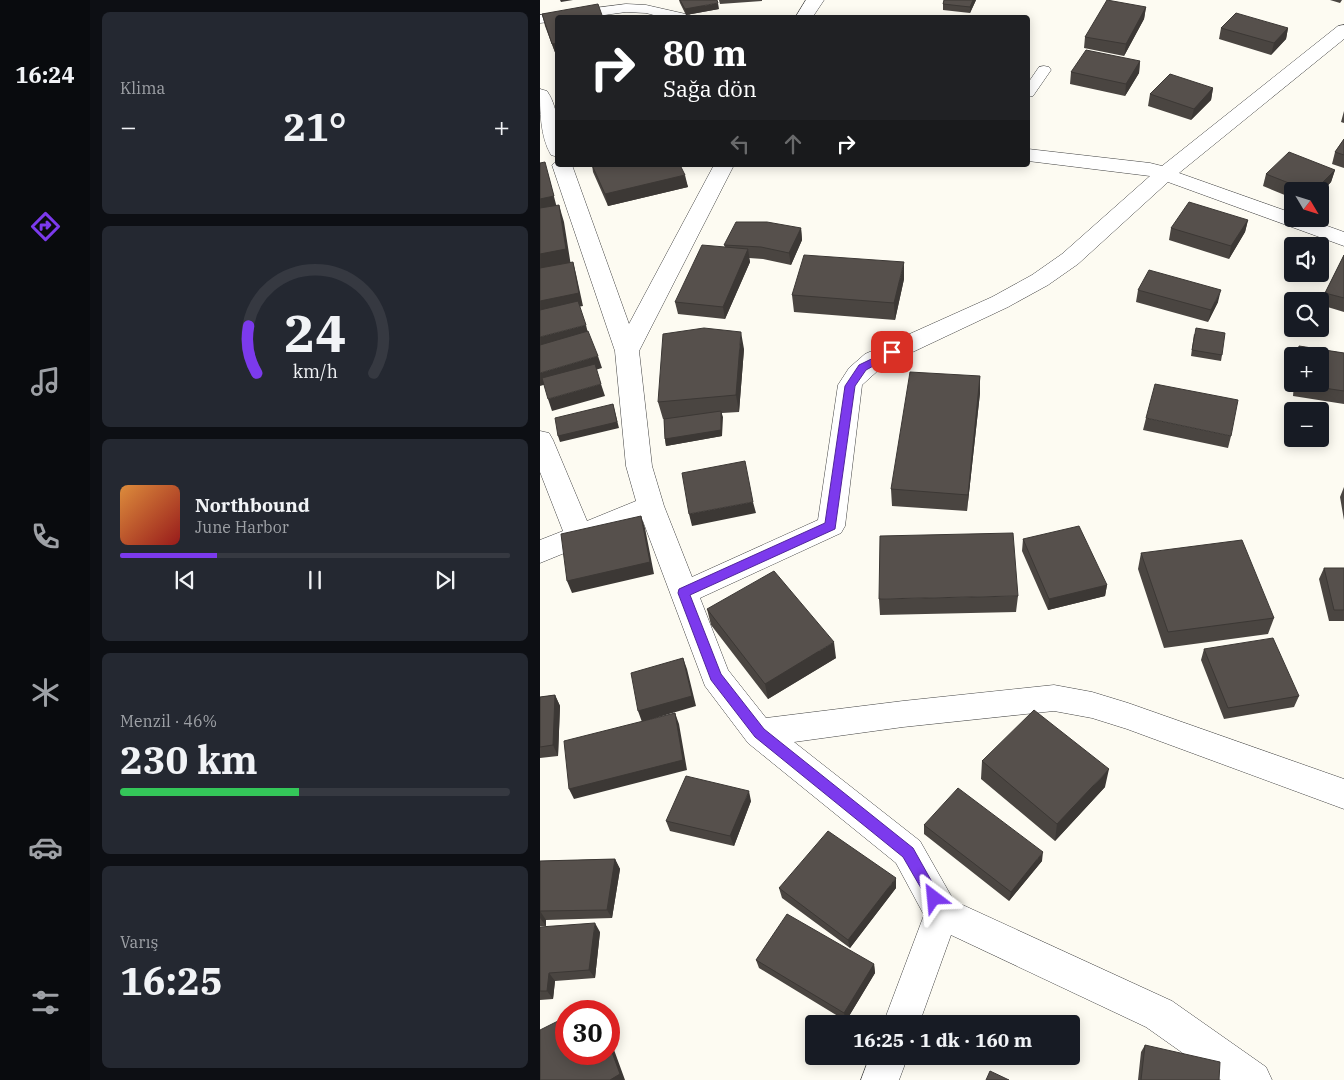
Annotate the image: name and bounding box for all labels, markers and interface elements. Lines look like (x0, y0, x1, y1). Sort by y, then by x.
text: 80 m (663, 30, 747, 76)
icon: right (580, 35, 645, 100)
text: 16:24 (15, 60, 75, 89)
text: Sağa dön (663, 74, 757, 103)
text: Klima (120, 78, 165, 98)
text: 21° (283, 102, 347, 151)
text: − (120, 108, 137, 145)
text: + (493, 108, 510, 145)
icon: left (726, 130, 754, 158)
icon: ahead (779, 130, 807, 158)
icon: right (832, 130, 860, 158)
north arrow (1284, 182, 1329, 228)
map controls (1284, 182, 1329, 447)
icon: directions (28, 209, 63, 244)
button: sound (1284, 237, 1329, 282)
button: search (1284, 292, 1329, 337)
text: 24 (284, 299, 346, 366)
pin (871, 331, 913, 373)
icon: arrive (878, 338, 906, 366)
button: + (1284, 347, 1329, 392)
text: km/h (292, 360, 338, 383)
icon: music (28, 364, 63, 399)
button: − (1284, 402, 1329, 447)
text: Northbound (195, 493, 310, 517)
text: June Harbor (195, 517, 289, 537)
icon: phone (28, 519, 63, 554)
icon: previous (171, 566, 199, 594)
icon: pause (301, 566, 329, 594)
icon: next (431, 566, 459, 594)
icon: climate (28, 675, 63, 710)
text: Menzil · 46% (120, 711, 217, 731)
text: 230 km (120, 735, 258, 784)
icon: car (28, 830, 63, 865)
position arrow (907, 871, 959, 923)
text: Varış (120, 932, 158, 952)
text: 16:25 (120, 956, 223, 1005)
icon: filters (28, 985, 63, 1020)
speed limit sign: 30 (555, 1000, 620, 1065)
text: 16:25 · 1 dk · 160 m (853, 1028, 1032, 1052)

